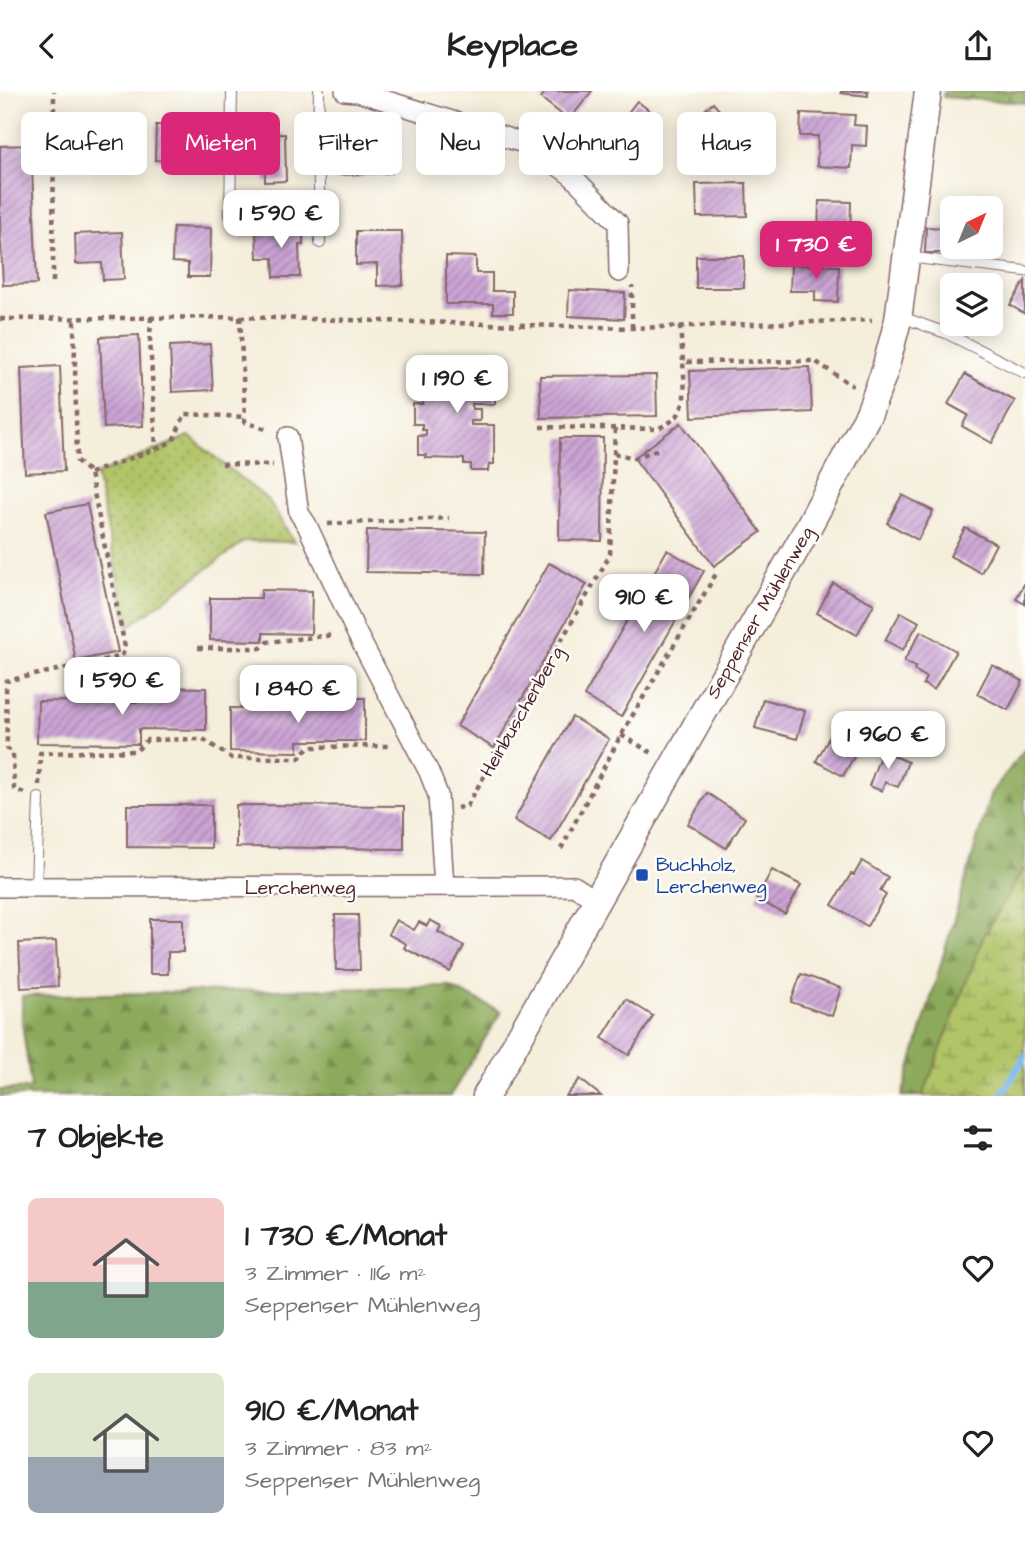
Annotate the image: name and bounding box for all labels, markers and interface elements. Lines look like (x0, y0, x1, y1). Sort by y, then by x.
text: Keyplace (447, 23, 578, 68)
icon: back (28, 27, 66, 65)
icon: share (959, 27, 997, 65)
chip: Kaufen (21, 112, 147, 175)
chip: Mieten (161, 112, 280, 175)
chip: Filter (294, 112, 402, 175)
chip: Neu (416, 112, 505, 175)
chip: Wohnung (519, 112, 663, 175)
chip: Haus (677, 112, 776, 175)
pin: 1 590 € (216, 191, 346, 250)
north arrow (940, 196, 1003, 259)
map controls (940, 196, 1003, 336)
text: 1 590 € (239, 197, 323, 229)
pin: 1 730 € (751, 221, 881, 281)
text: 1 730 € (776, 228, 856, 260)
button: layers (940, 273, 1003, 336)
pin: 1 190 € (392, 355, 522, 415)
text: 1 190 € (422, 362, 492, 394)
street label: Seppenser Mühlenweg (700, 522, 822, 704)
pin: 910 € (595, 575, 693, 634)
text: 910 € (615, 581, 673, 613)
street label: Heinbuschenberg (474, 641, 572, 782)
pin: 1 590 € (57, 657, 187, 717)
text: 1 590 € (80, 664, 164, 696)
pin: 1 840 € (233, 665, 363, 725)
text: 1 840 € (256, 672, 340, 704)
pin: 1 960 € (823, 711, 953, 771)
text: 1 960 € (847, 718, 929, 750)
place label: Buchholz, Lerchenweg (656, 852, 767, 902)
marker: Buchholz, Lerchenweg (634, 867, 650, 883)
street label: Lerchenweg (245, 875, 355, 903)
text: 7 Objekte (28, 1117, 164, 1159)
icon: filters (959, 1119, 997, 1157)
text: 1 730 €/Monat (245, 1215, 447, 1257)
icon: home (84, 1226, 168, 1310)
icon: heart (959, 1249, 997, 1287)
text: 3 Zimmer · 116 m² (245, 1257, 426, 1289)
text: Seppenser Mühlenweg (245, 1289, 480, 1321)
text: 910 €/Monat (245, 1390, 418, 1432)
icon: home (84, 1401, 168, 1485)
icon: heart (959, 1424, 997, 1462)
text: 3 Zimmer · 83 m² (245, 1432, 432, 1464)
text: Seppenser Mühlenweg (245, 1464, 480, 1496)

